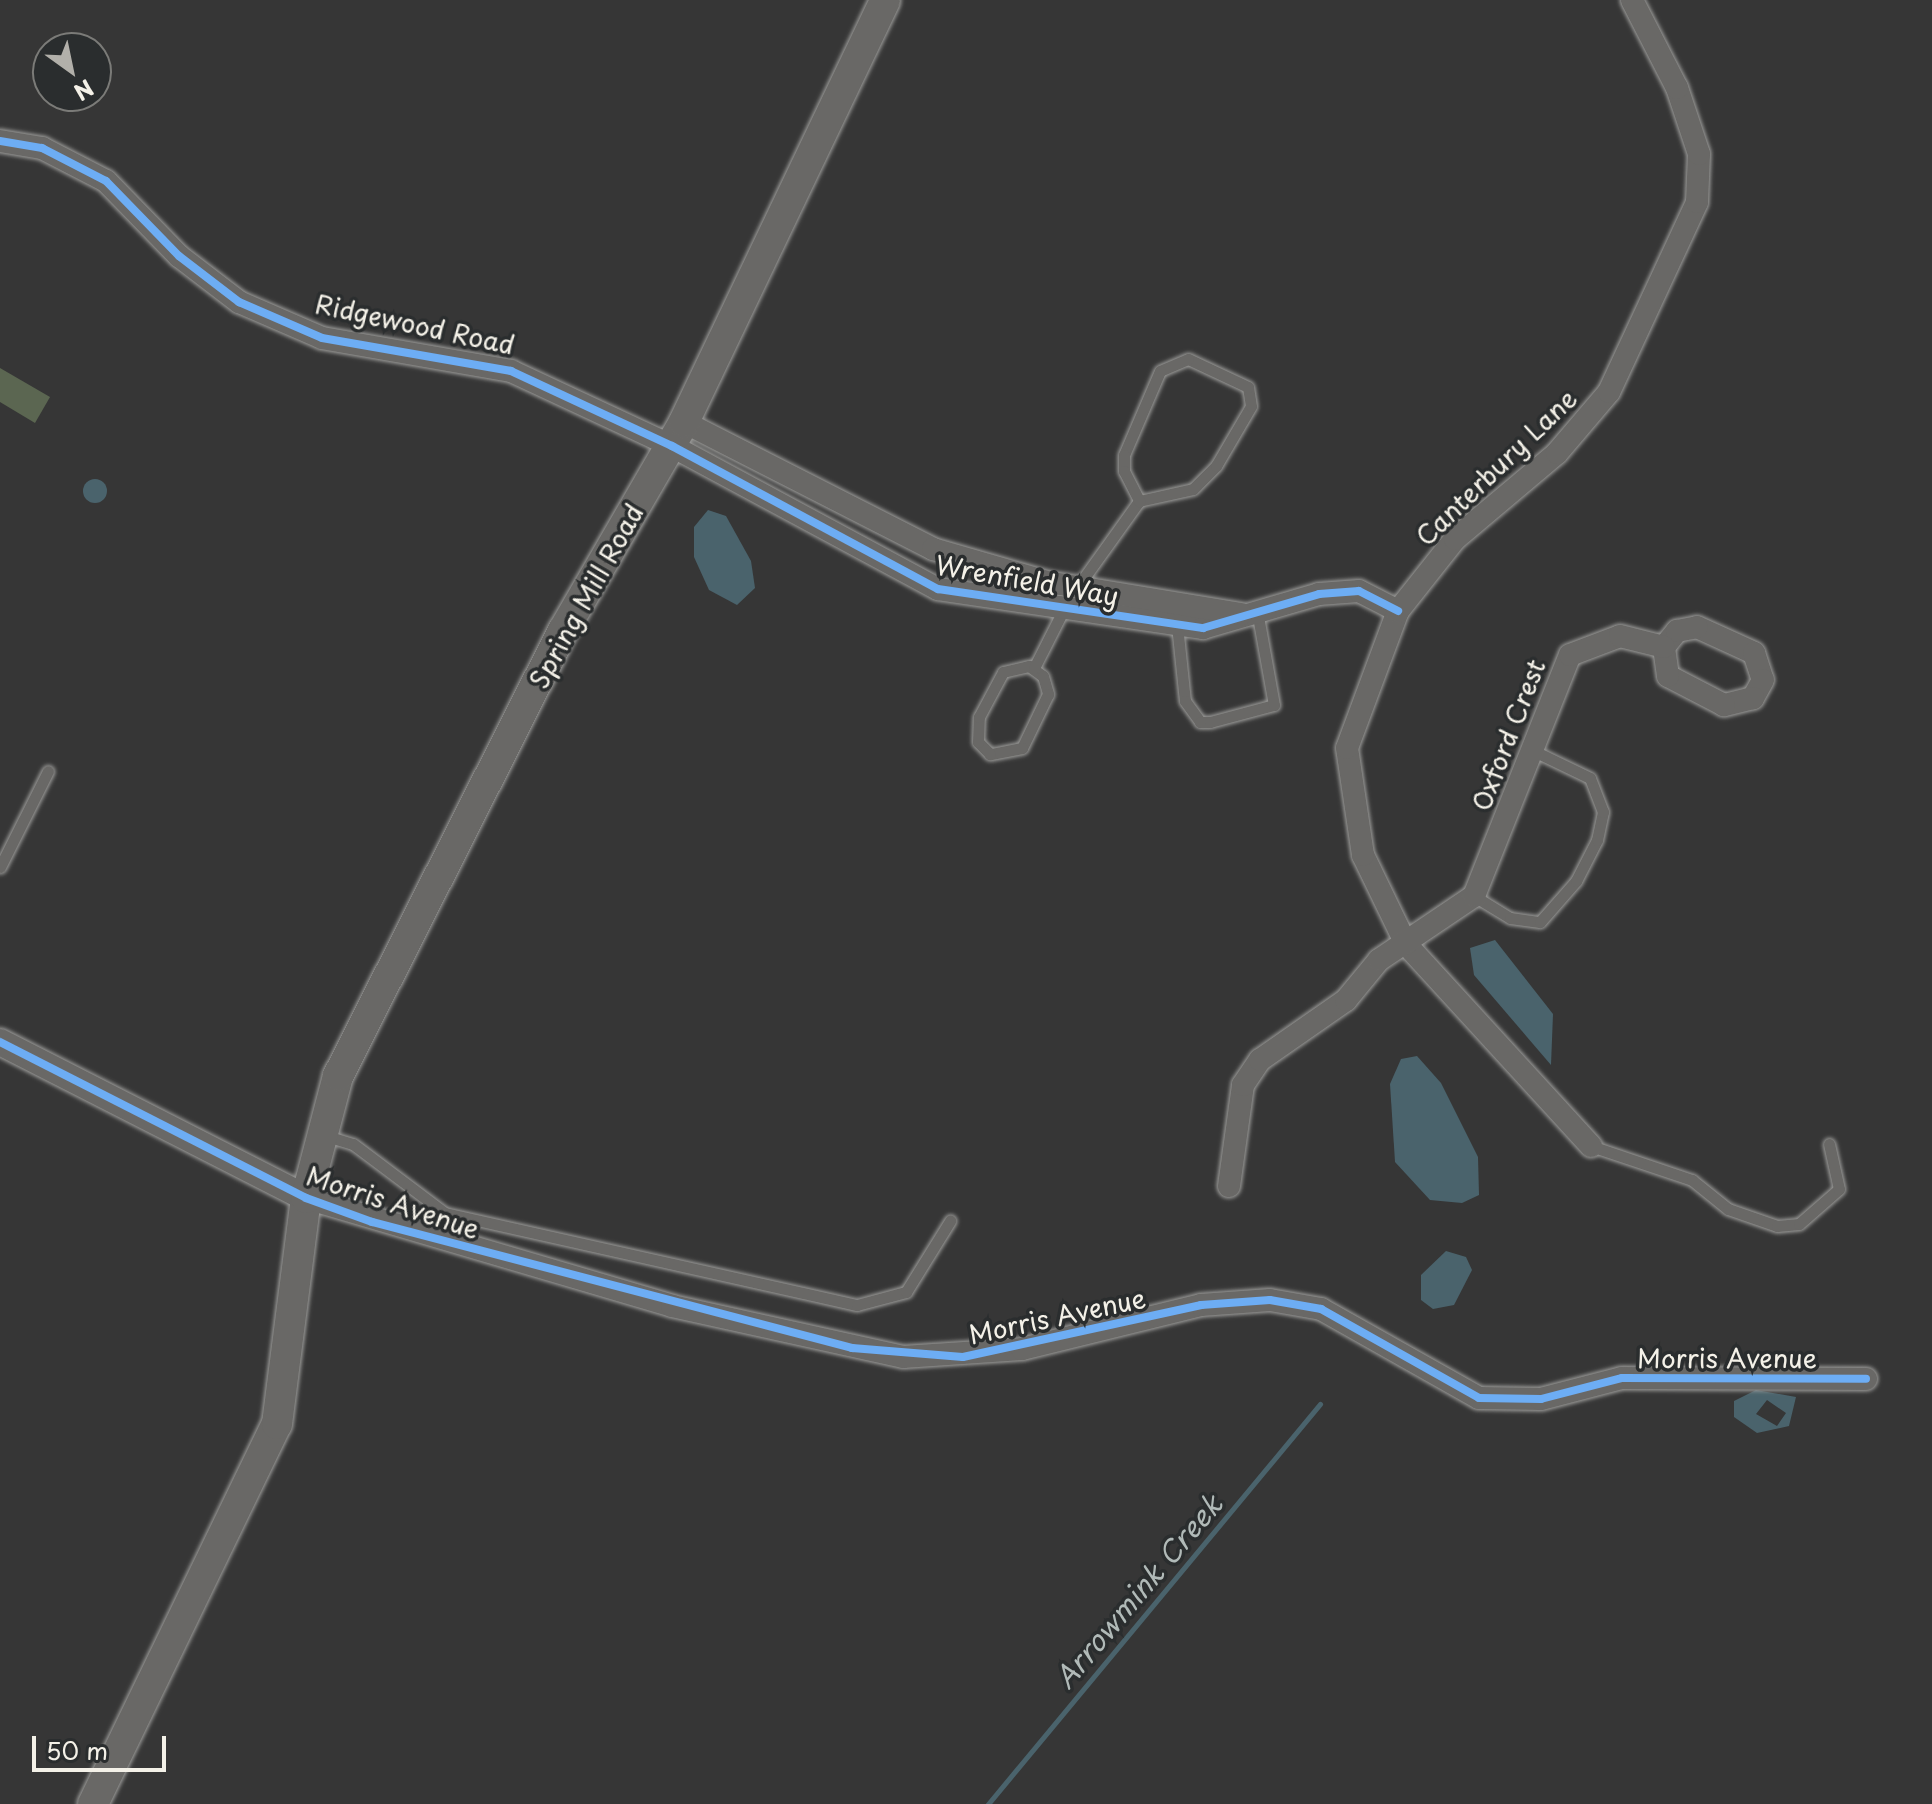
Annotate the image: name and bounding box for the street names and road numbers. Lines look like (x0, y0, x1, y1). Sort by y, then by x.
street label: Ridgewood Road (312, 288, 518, 360)
street label: Canterbury Lane (1409, 382, 1583, 552)
street label: Spring Mill Road (522, 498, 650, 694)
street label: Wrenfield Way (933, 549, 1121, 611)
street label: Oxford Crest (1465, 654, 1551, 816)
street label: Morris Avenue (304, 1160, 482, 1244)
street label: Morris Avenue (967, 1282, 1147, 1350)
street label: Morris Avenue (1638, 1342, 1816, 1374)

